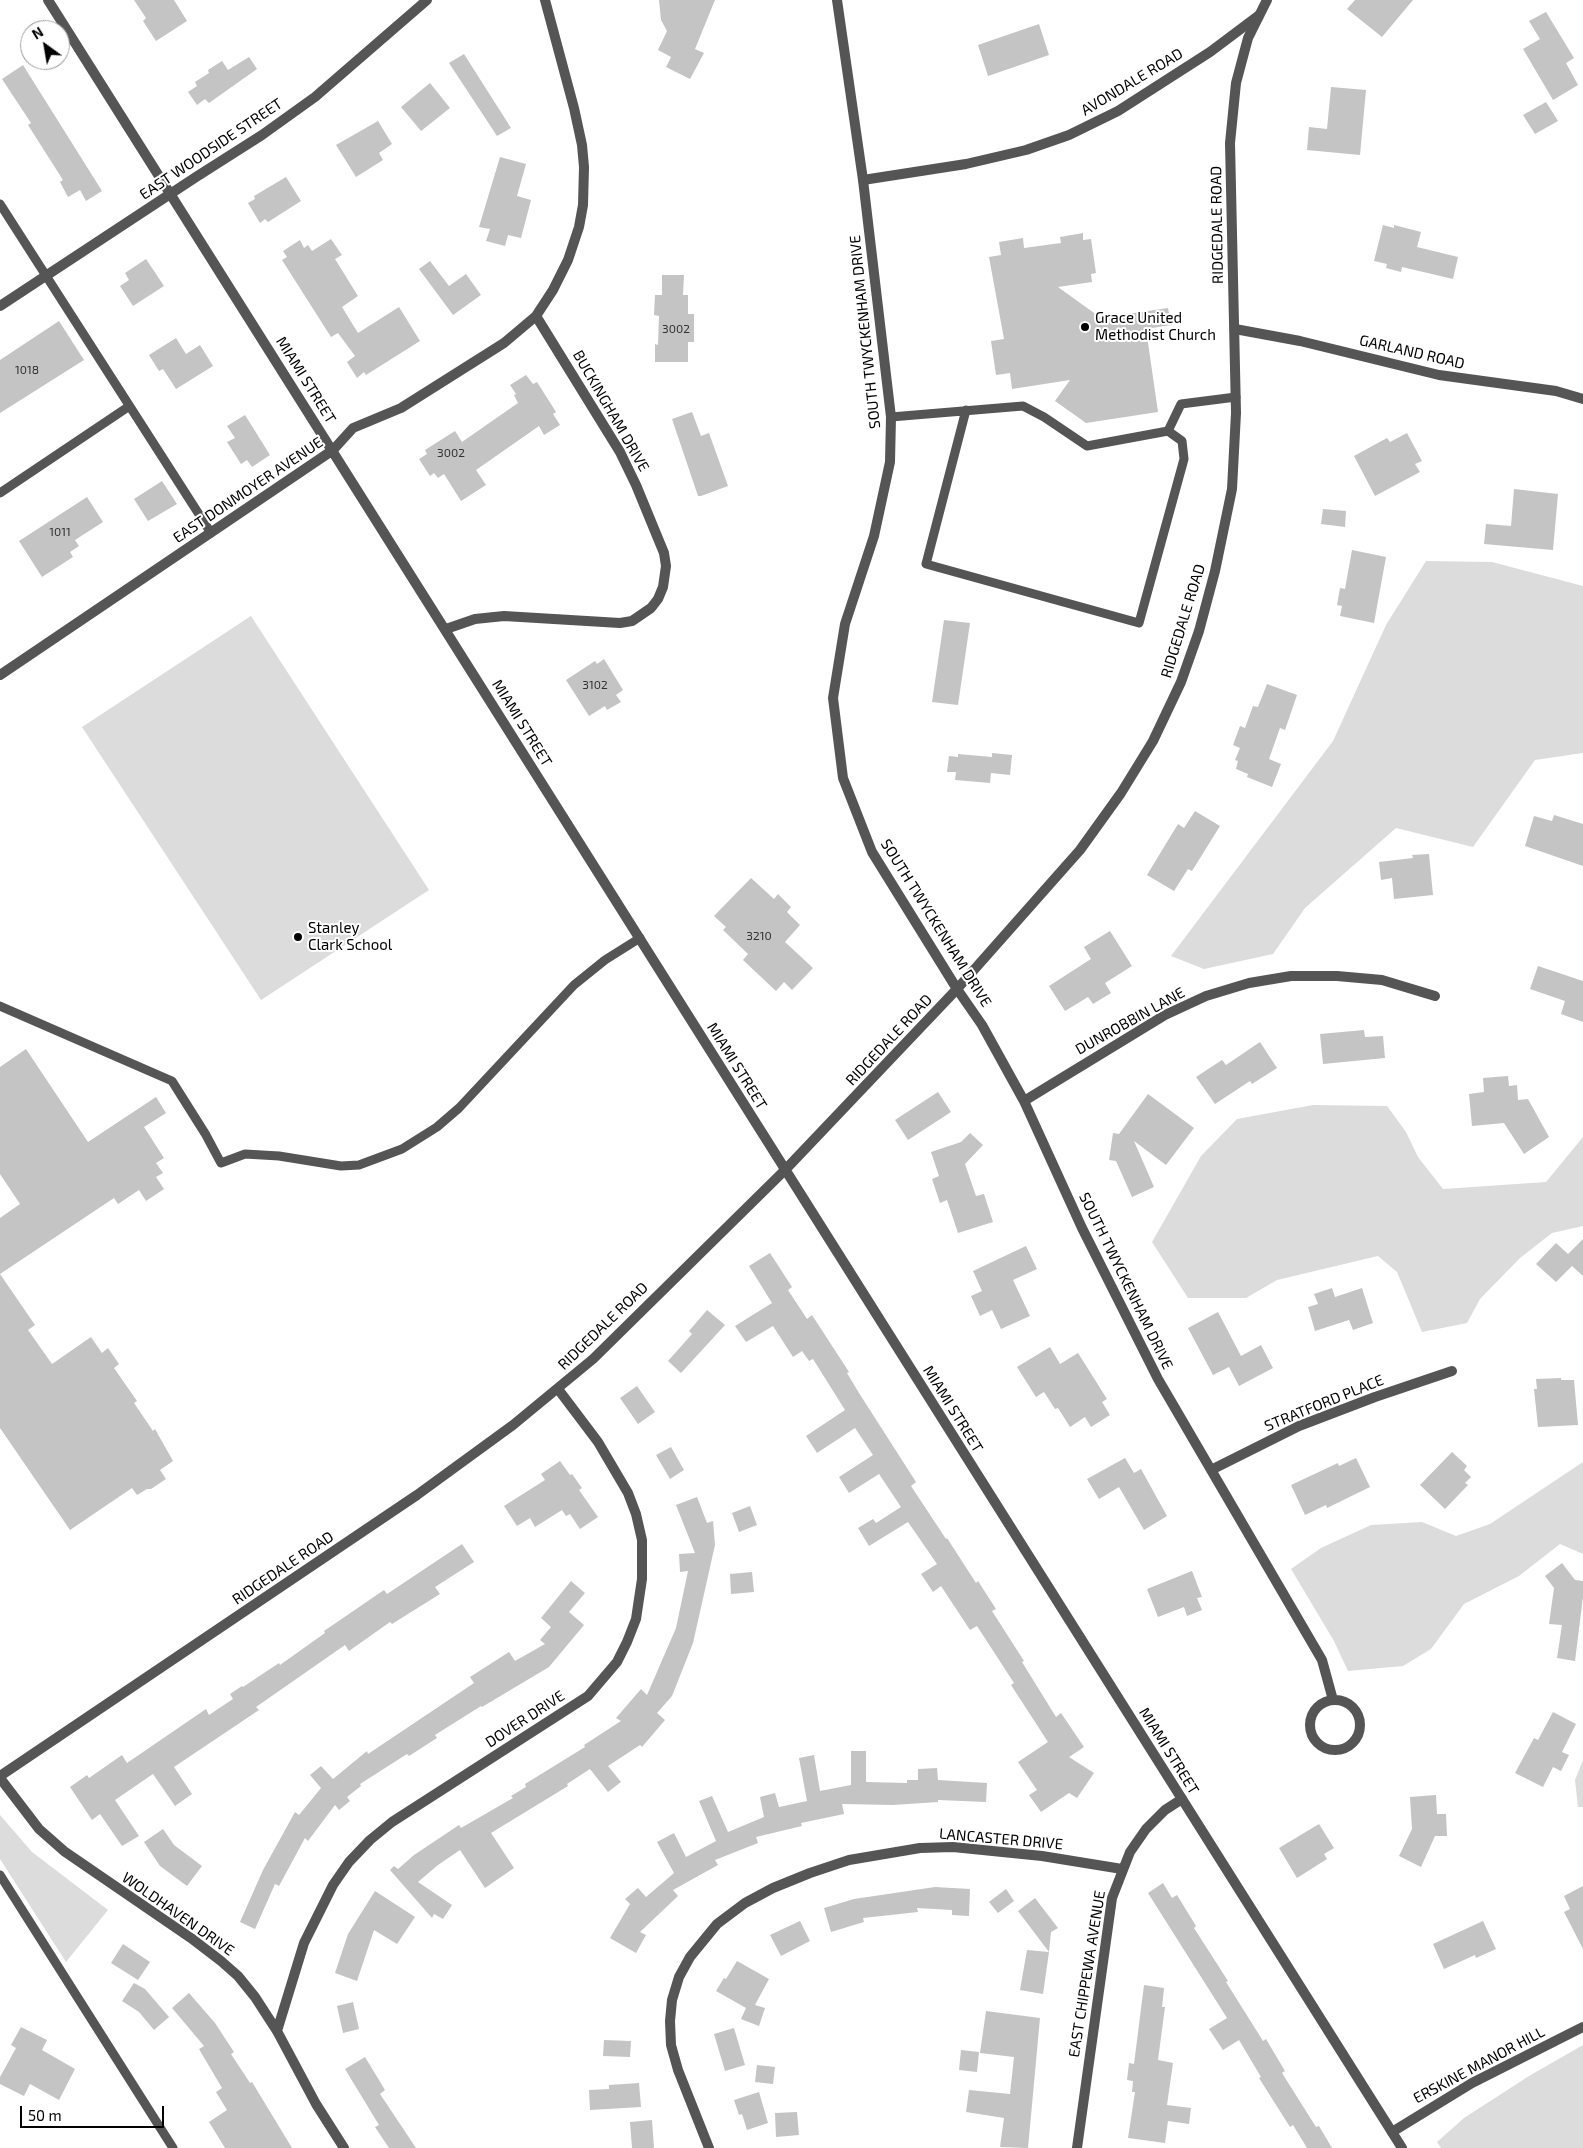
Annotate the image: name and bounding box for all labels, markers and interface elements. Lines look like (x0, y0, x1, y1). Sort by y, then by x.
north arrow (20, 20, 70, 70)
text: N (29, 23, 46, 43)
street label: AVONDALE ROAD (1078, 44, 1186, 120)
street label: EAST WOODSIDE STREET (136, 94, 286, 204)
street label: RIDGEDALE ROAD (1207, 166, 1227, 284)
street label: SOUTH TWYCKENHAM DRIVE (846, 234, 884, 430)
place label: Grace United Methodist Church (1095, 309, 1216, 344)
marker: Grace United Methodist Church (1079, 321, 1091, 333)
house number: 3002 (662, 322, 690, 336)
street label: GARLAND ROAD (1358, 331, 1466, 373)
street label: MIAMI STREET (272, 333, 340, 427)
street label: BUCKINGHAM DRIVE (569, 347, 653, 475)
house number: 1018 (15, 363, 39, 377)
street label: EAST DONMOYER AVENUE (170, 433, 326, 547)
house number: 3002 (437, 446, 465, 460)
house number: 1011 (49, 525, 71, 539)
street label: RIDGEDALE ROAD (1157, 562, 1209, 680)
street label: MIAMI STREET (488, 676, 556, 770)
house number: 3102 (582, 678, 608, 692)
street label: SOUTH TWYCKENHAM DRIVE (877, 836, 995, 1010)
place label: Stanley Clark School (308, 919, 392, 954)
house number: 3210 (746, 929, 772, 943)
marker: Stanley Clark School (292, 931, 304, 943)
street label: DUNROBBIN LANE (1072, 983, 1188, 1059)
street label: RIDGEDALE ROAD (842, 991, 936, 1089)
street label: MIAMI STREET (703, 1019, 771, 1113)
street label: SOUTH TWYCKENHAM DRIVE (1075, 1190, 1177, 1372)
street label: RIDGEDALE ROAD (554, 1278, 652, 1374)
street label: MIAMI STREET (919, 1362, 987, 1456)
street label: STRATFORD PLACE (1262, 1371, 1386, 1435)
street label: RIDGEDALE ROAD (229, 1527, 337, 1609)
street label: DOVER DRIVE (482, 1687, 568, 1751)
street label: MIAMI STREET (1135, 1704, 1203, 1798)
street label: LANCASTER DRIVE (938, 1825, 1064, 1853)
street label: WOLDHAVEN DRIVE (118, 1869, 238, 1959)
street label: EAST CHIPPEWA AVENUE (1065, 1889, 1109, 2059)
street label: ERSKINE MANOR HILL (1410, 2023, 1548, 2107)
scale bar (22, 2096, 166, 2128)
text: 50 m (28, 2106, 62, 2124)

